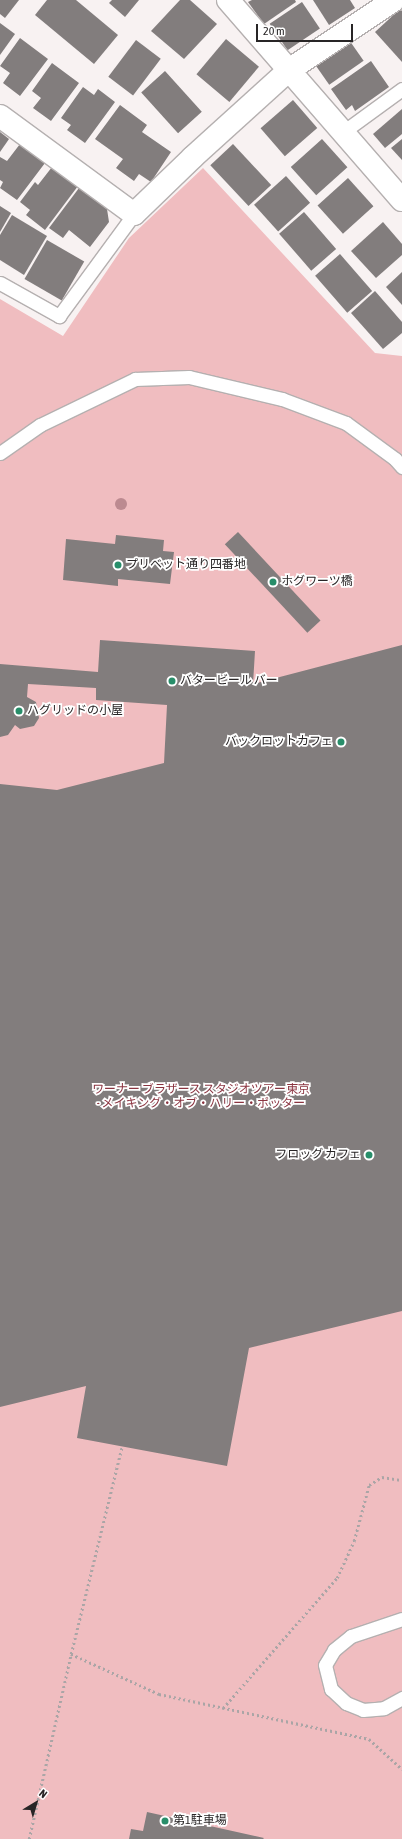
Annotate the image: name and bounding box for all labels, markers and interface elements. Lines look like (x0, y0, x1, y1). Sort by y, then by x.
scale bar (258, 16, 355, 42)
text: 20 m (263, 24, 285, 38)
place label: プリベット通り四番地 (126, 558, 246, 572)
marker: プリベット通り四番地 (113, 560, 123, 570)
place label: ホグワーツ橋 (281, 575, 353, 589)
marker: ホグワーツ橋 (268, 577, 278, 587)
place label: バタービール バー (180, 674, 278, 688)
marker: バタービール バー (167, 676, 177, 686)
place label: ハグリッドの小屋 (27, 704, 123, 718)
marker: ハグリッドの小屋 (14, 706, 24, 716)
place label: バックロットカフェ (225, 735, 333, 749)
marker: バックロットカフェ (336, 737, 346, 747)
park label: ワーナー ブラザース スタジオツアー東京 - メイキング・オブ・ハリー・ポッター (92, 1083, 310, 1111)
place label: フロッグ カフェ (275, 1148, 361, 1162)
marker: フロッグ カフェ (364, 1150, 374, 1160)
north arrow (16, 1783, 56, 1823)
text: N (37, 1787, 50, 1800)
place label: 第1駐車場 (173, 1814, 227, 1828)
marker: 第1駐車場 (160, 1816, 170, 1826)

